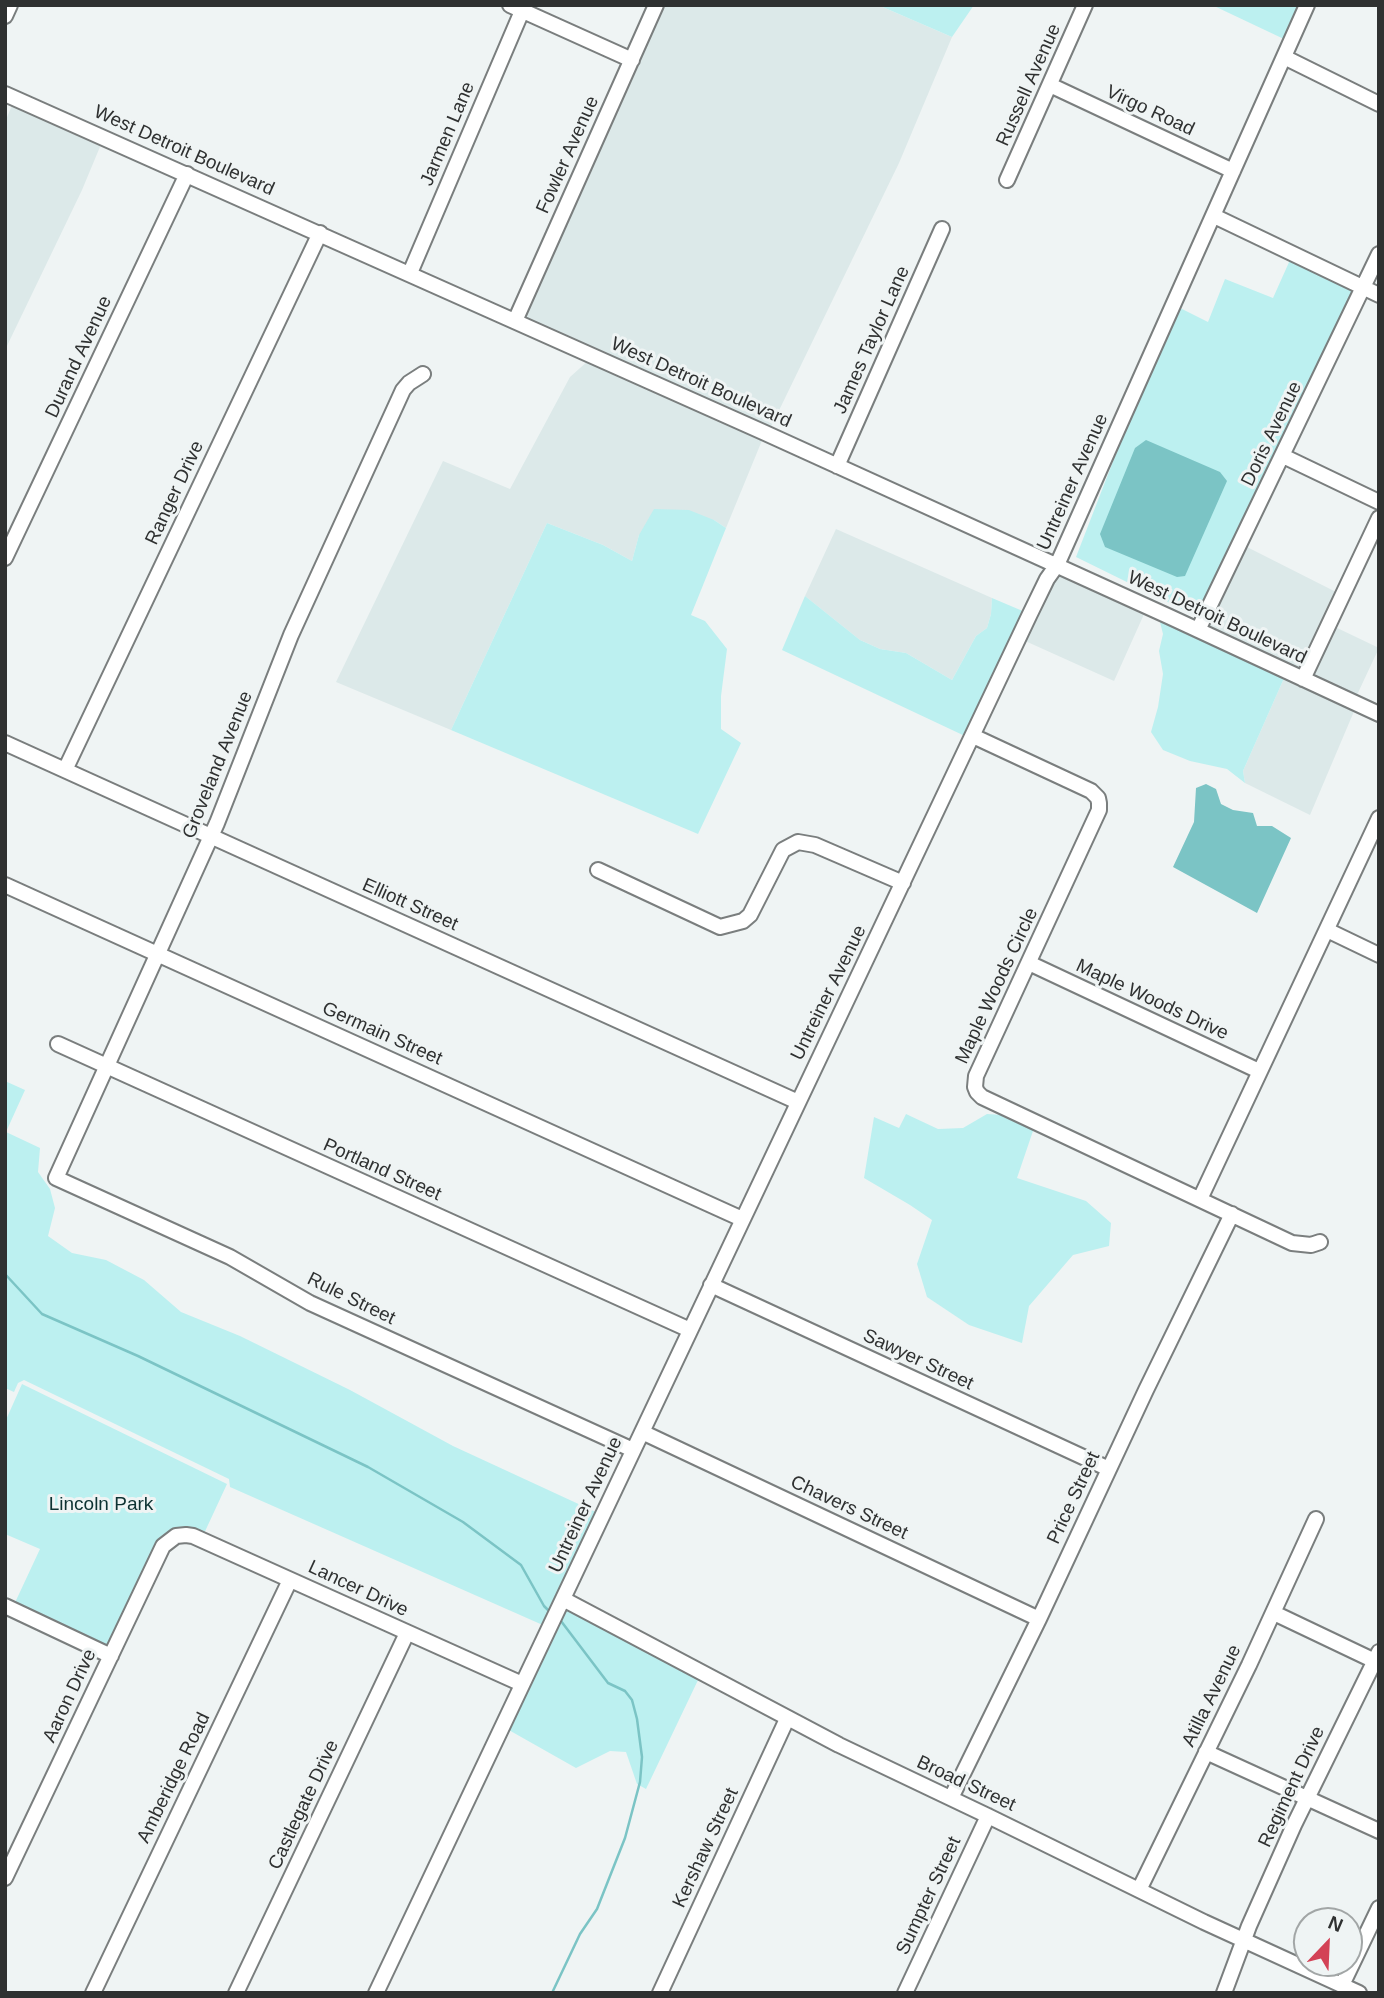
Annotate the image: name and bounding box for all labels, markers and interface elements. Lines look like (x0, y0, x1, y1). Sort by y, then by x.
street label: Russell Avenue (992, 20, 1066, 150)
street label: Jarmen Lane (416, 79, 480, 189)
street label: Virgo Road (1102, 81, 1198, 141)
street label: Fowler Avenue (532, 93, 604, 217)
street label: West Detroit Boulevard (90, 101, 278, 201)
street label: James Taylor Lane (829, 263, 915, 417)
street label: Durand Avenue (41, 293, 117, 421)
street label: West Detroit Boulevard (607, 333, 795, 433)
street label: Doris Avenue (1237, 378, 1307, 490)
street label: Untreiner Avenue (1033, 410, 1113, 554)
street label: Ranger Drive (141, 437, 209, 549)
street label: West Detroit Boulevard (1124, 566, 1310, 670)
street label: Groveland Avenue (178, 688, 258, 842)
street label: Elliott Street (359, 874, 461, 936)
street label: Maple Woods Circle (951, 904, 1043, 1068)
street label: Untreiner Avenue (786, 922, 872, 1064)
street label: Maple Woods Drive (1072, 955, 1232, 1045)
street label: Germain Street (319, 997, 445, 1071)
street label: Portland Street (319, 1134, 445, 1206)
street label: Rule Street (303, 1268, 399, 1330)
street label: Sawyer Street (859, 1324, 977, 1396)
street label: Untreiner Avenue (544, 1433, 628, 1577)
street label: Price Street (1043, 1448, 1105, 1548)
street label: Chavers Street (787, 1471, 911, 1545)
park label: Lincoln Park (49, 1494, 153, 1516)
street label: Lancer Drive (304, 1556, 412, 1622)
street label: Atilla Avenue (1178, 1641, 1246, 1751)
street label: Aaron Drive (38, 1646, 102, 1746)
street label: Amberidge Road (133, 1709, 215, 1847)
street label: Regiment Drive (1254, 1723, 1330, 1851)
street label: Castlegate Drive (264, 1737, 344, 1873)
street label: Broad Street (913, 1751, 1019, 1817)
street label: Kershaw Street (668, 1784, 744, 1912)
street label: Sumpter Street (892, 1833, 966, 1959)
north arrow (1293, 1907, 1363, 1977)
text: N (1325, 1912, 1346, 1936)

